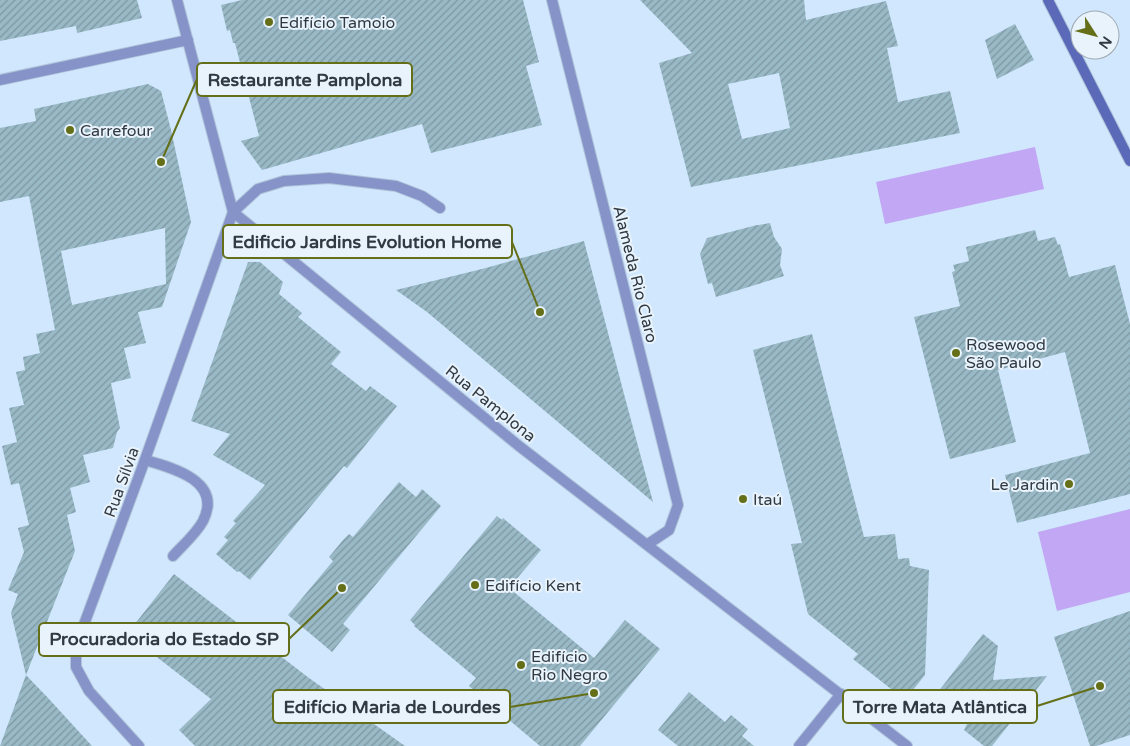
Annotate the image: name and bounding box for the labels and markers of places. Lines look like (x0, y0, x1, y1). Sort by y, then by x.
place label: Edifício Tamoio (279, 13, 395, 33)
marker: Edifício Tamoio (263, 16, 275, 28)
callout: Restaurante Pamplona (197, 63, 412, 96)
place label: Carrefour (80, 121, 153, 141)
marker: Carrefour (64, 124, 76, 136)
callout: Edificio Jardins Evolution Home (223, 225, 512, 258)
place label: Rosewood São Paulo (966, 335, 1046, 373)
marker: Rosewood São Paulo (950, 347, 962, 359)
place label: Le Jardin (990, 475, 1059, 495)
marker: Le Jardin (1063, 478, 1075, 490)
place label: Itaú (753, 490, 782, 510)
marker: Itaú (737, 493, 749, 505)
place label: Edifício Kent (485, 576, 581, 596)
marker: Edifício Kent (469, 579, 481, 591)
callout: Procuradoria do Estado SP (39, 623, 289, 656)
place label: Edifício Rio Negro (531, 647, 608, 685)
marker: Edifício Rio Negro (515, 659, 527, 671)
callout: Edifício Maria de Lourdes (273, 690, 510, 723)
callout: Torre Mata Atlântica (843, 690, 1037, 723)

